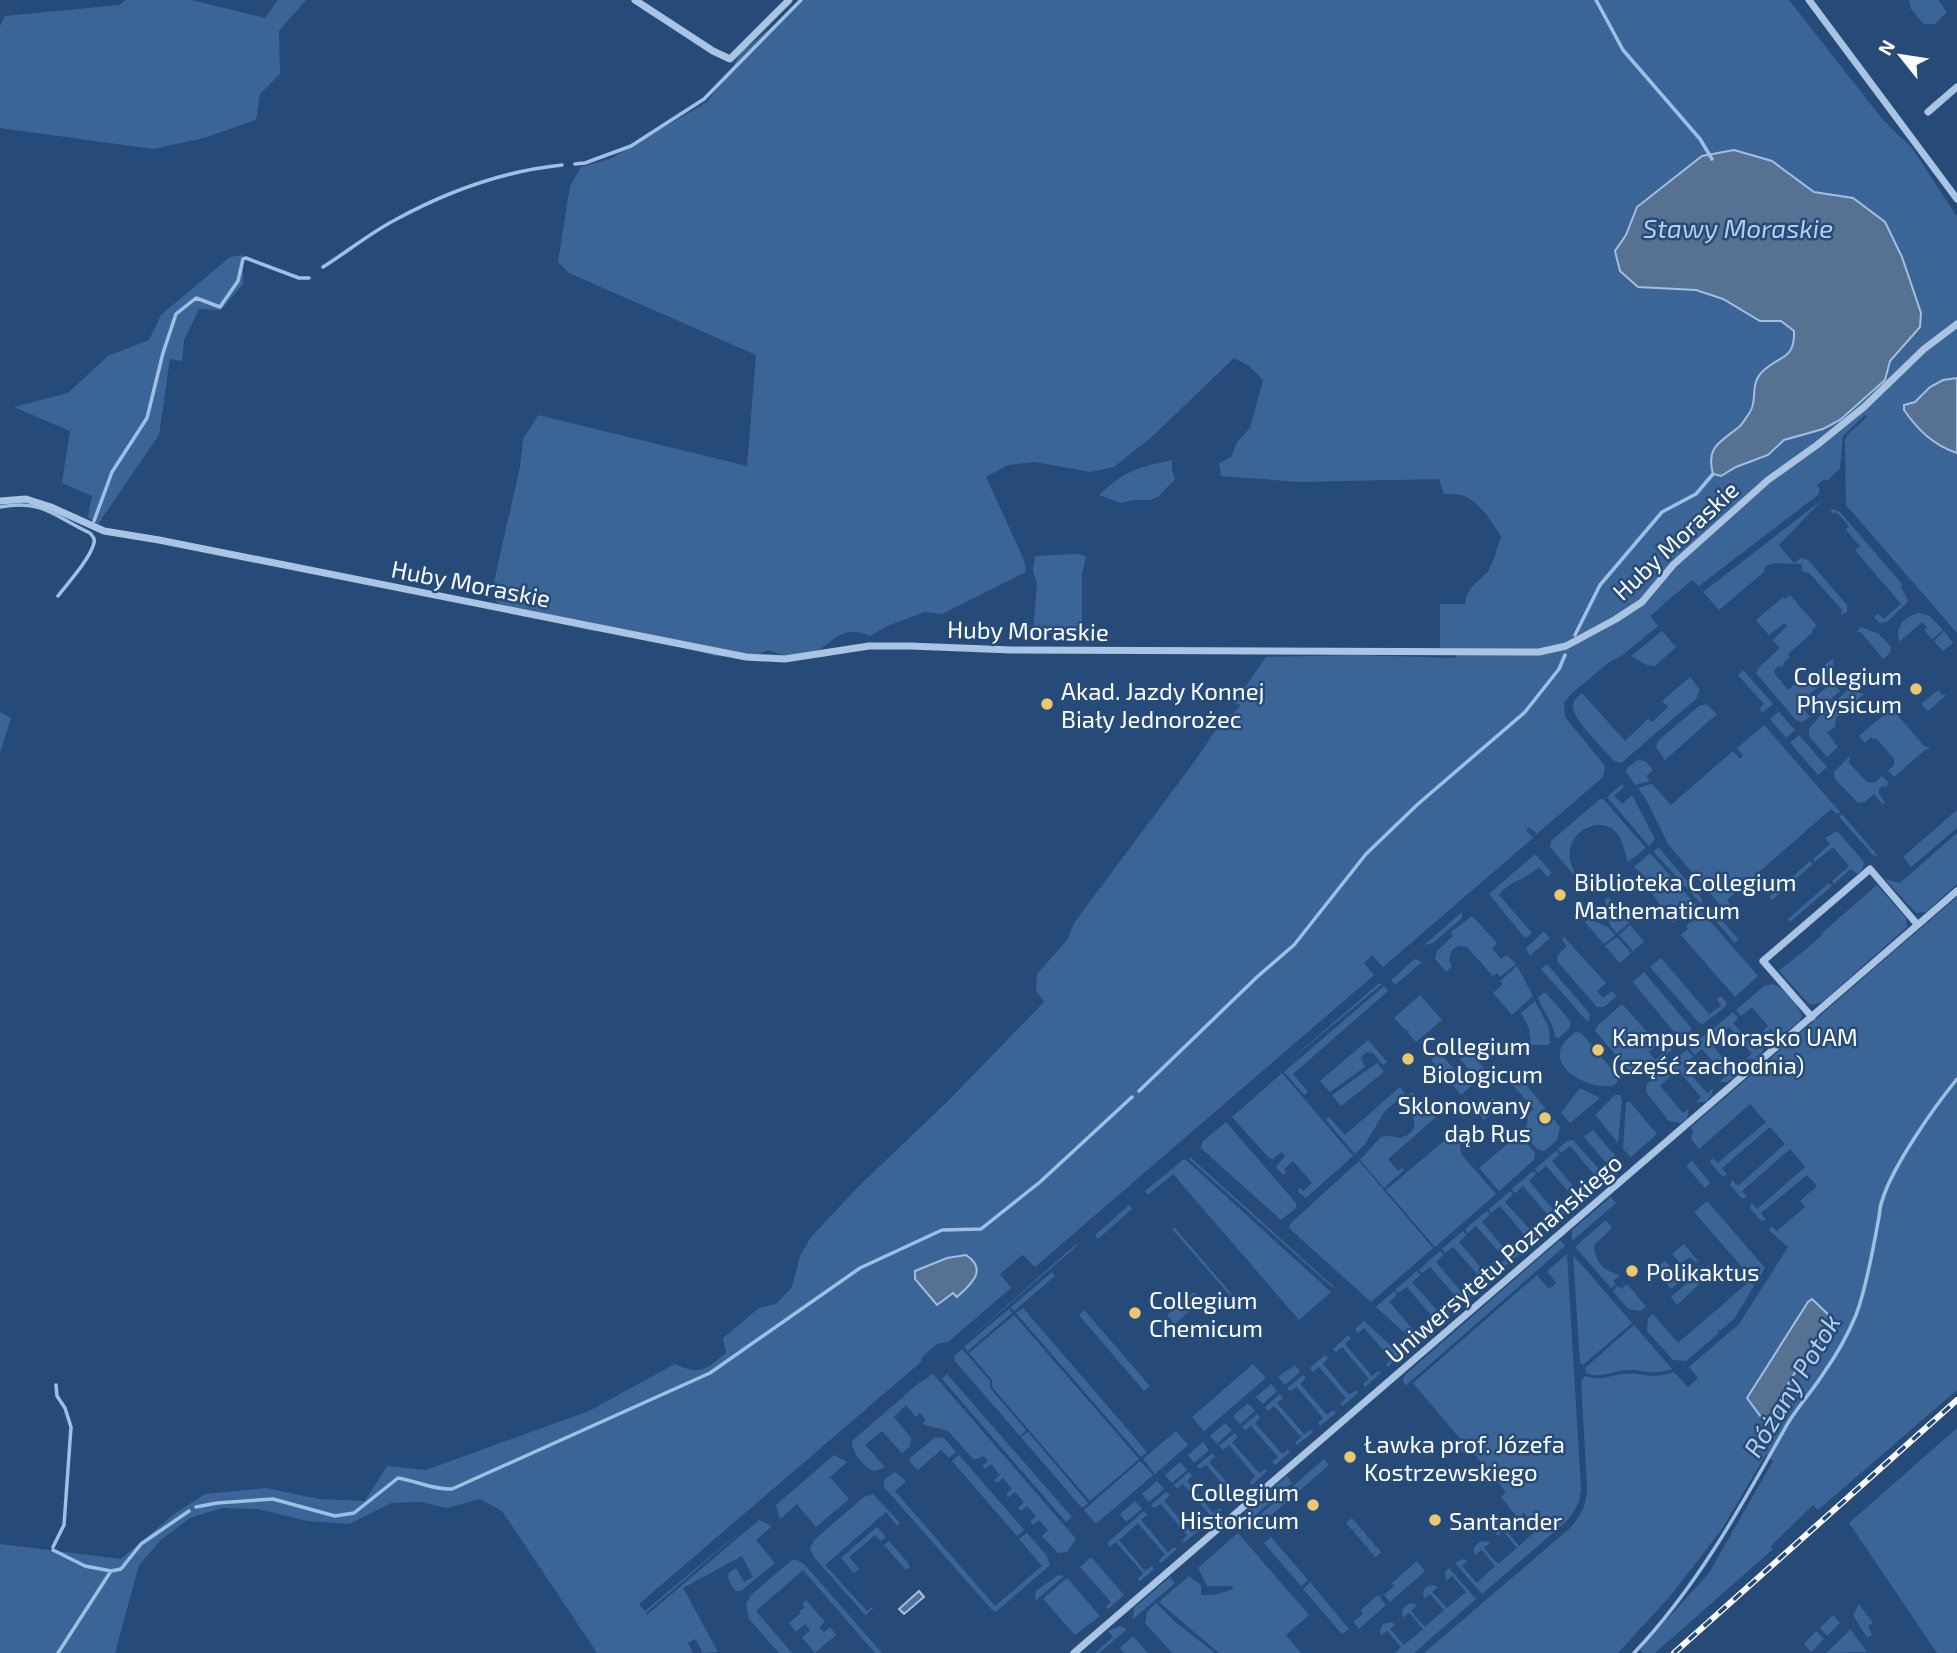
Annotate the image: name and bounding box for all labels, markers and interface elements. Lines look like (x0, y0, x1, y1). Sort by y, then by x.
north arrow (1866, 21, 1936, 91)
text: N (1872, 36, 1899, 59)
water label: Stawy Moraskie (1643, 212, 1833, 244)
street label: Huby Moraskie (1606, 474, 1744, 606)
street label: Huby Moraskie (389, 553, 553, 613)
street label: Huby Moraskie (947, 614, 1109, 646)
place label: Collegium Physicum (1793, 661, 1902, 718)
place label: Akad. Jazdy Konnej Biały Jednorożec (1061, 676, 1265, 733)
marker: Collegium Physicum (1908, 681, 1924, 697)
marker: Akad. Jazdy Konnej Biały Jednorożec (1039, 696, 1055, 712)
place label: Biblioteka Collegium Mathematicum (1574, 867, 1796, 924)
marker: Biblioteka Collegium Mathematicum (1552, 887, 1568, 903)
place label: Kampus Morasko UAM (część zachodnia) (1612, 1022, 1858, 1079)
place label: Collegium Biologicum (1422, 1031, 1543, 1088)
marker: Kampus Morasko UAM (część zachodnia) (1590, 1042, 1606, 1058)
marker: Collegium Biologicum (1400, 1051, 1416, 1067)
place label: Sklonowany dąb Rus (1398, 1090, 1531, 1147)
marker: Sklonowany dąb Rus (1537, 1110, 1553, 1126)
street label: Uniwersytetu Poznańskiego (1379, 1147, 1627, 1369)
place label: Polikaktus (1646, 1257, 1759, 1286)
marker: Polikaktus (1624, 1263, 1640, 1279)
place label: Collegium Chemicum (1149, 1285, 1263, 1342)
marker: Collegium Chemicum (1127, 1305, 1143, 1321)
water label: Różany Potok (1736, 1308, 1847, 1463)
place label: Ławka prof. Józefa Kostrzewskiego (1364, 1429, 1565, 1486)
marker: Ławka prof. Józefa Kostrzewskiego (1342, 1449, 1358, 1465)
place label: Collegium Historicum (1180, 1477, 1299, 1534)
marker: Collegium Historicum (1305, 1497, 1321, 1513)
place label: Santander (1449, 1506, 1562, 1535)
marker: Santander (1427, 1512, 1443, 1528)

